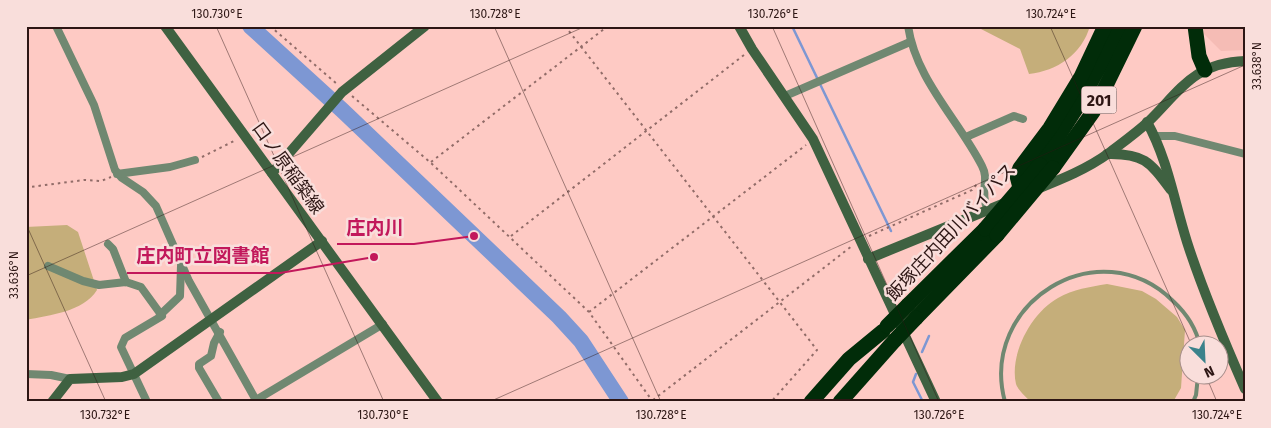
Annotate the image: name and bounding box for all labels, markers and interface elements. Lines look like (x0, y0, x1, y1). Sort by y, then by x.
text: 130.730°E (191, 7, 243, 21)
text: 130.728°E (469, 7, 521, 21)
text: 130.726°E (748, 7, 798, 21)
text: 130.724°E (1026, 7, 1076, 21)
text: 33.638°N (1250, 42, 1264, 90)
road number: 201 (1082, 86, 1116, 114)
street label: 口ノ原稲築線 (247, 118, 329, 218)
street label: 飯塚庄内田川バイパス (882, 159, 1020, 305)
callout: 庄内川 (337, 210, 414, 244)
text: 庄内川 (346, 216, 404, 239)
callout: 庄内町立図書館 (127, 239, 280, 273)
text: 庄内町立図書館 (136, 244, 270, 267)
text: 33.636°N (7, 251, 21, 299)
north arrow (1178, 336, 1228, 386)
text: N (1201, 362, 1217, 381)
text: 130.732°E (80, 408, 130, 422)
text: 130.730°E (357, 408, 409, 422)
text: 130.728°E (635, 408, 687, 422)
text: 130.726°E (914, 408, 964, 422)
text: 130.724°E (1192, 408, 1242, 422)

